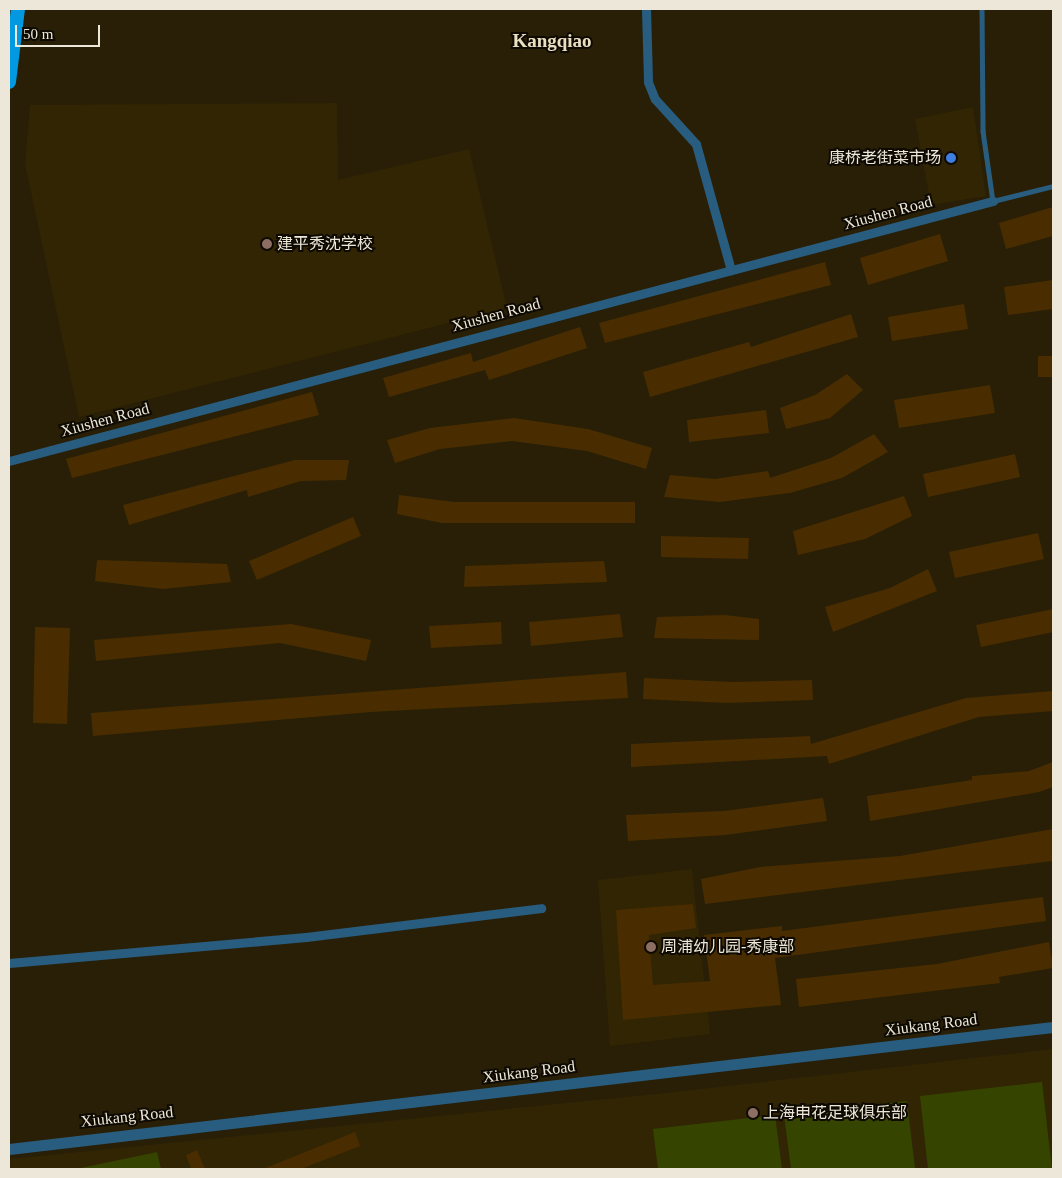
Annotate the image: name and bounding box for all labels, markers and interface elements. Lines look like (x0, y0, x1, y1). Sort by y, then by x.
scale bar (18, 15, 102, 47)
text: 50 m (23, 26, 53, 42)
district label: Kangqiao (512, 30, 592, 52)
place label: 康桥老街菜市场 (829, 148, 941, 168)
marker: 康桥老街菜市场 (945, 152, 957, 164)
street label: Xiushen Road (842, 192, 934, 234)
place label: 建平秀沈学校 (277, 234, 373, 254)
marker: 建平秀沈学校 (261, 238, 273, 250)
street label: Xiushen Road (450, 294, 542, 336)
street label: Xiushen Road (59, 399, 151, 441)
place label: 周浦幼儿园-秀康部 (661, 937, 794, 957)
marker: 周浦幼儿园-秀康部 (645, 941, 657, 953)
street label: Xiukang Road (884, 1010, 978, 1040)
street label: Xiukang Road (482, 1057, 576, 1087)
street label: Xiukang Road (80, 1103, 174, 1131)
place label: 上海申花足球俱乐部 (763, 1103, 907, 1123)
marker: 上海申花足球俱乐部 (747, 1107, 759, 1119)

